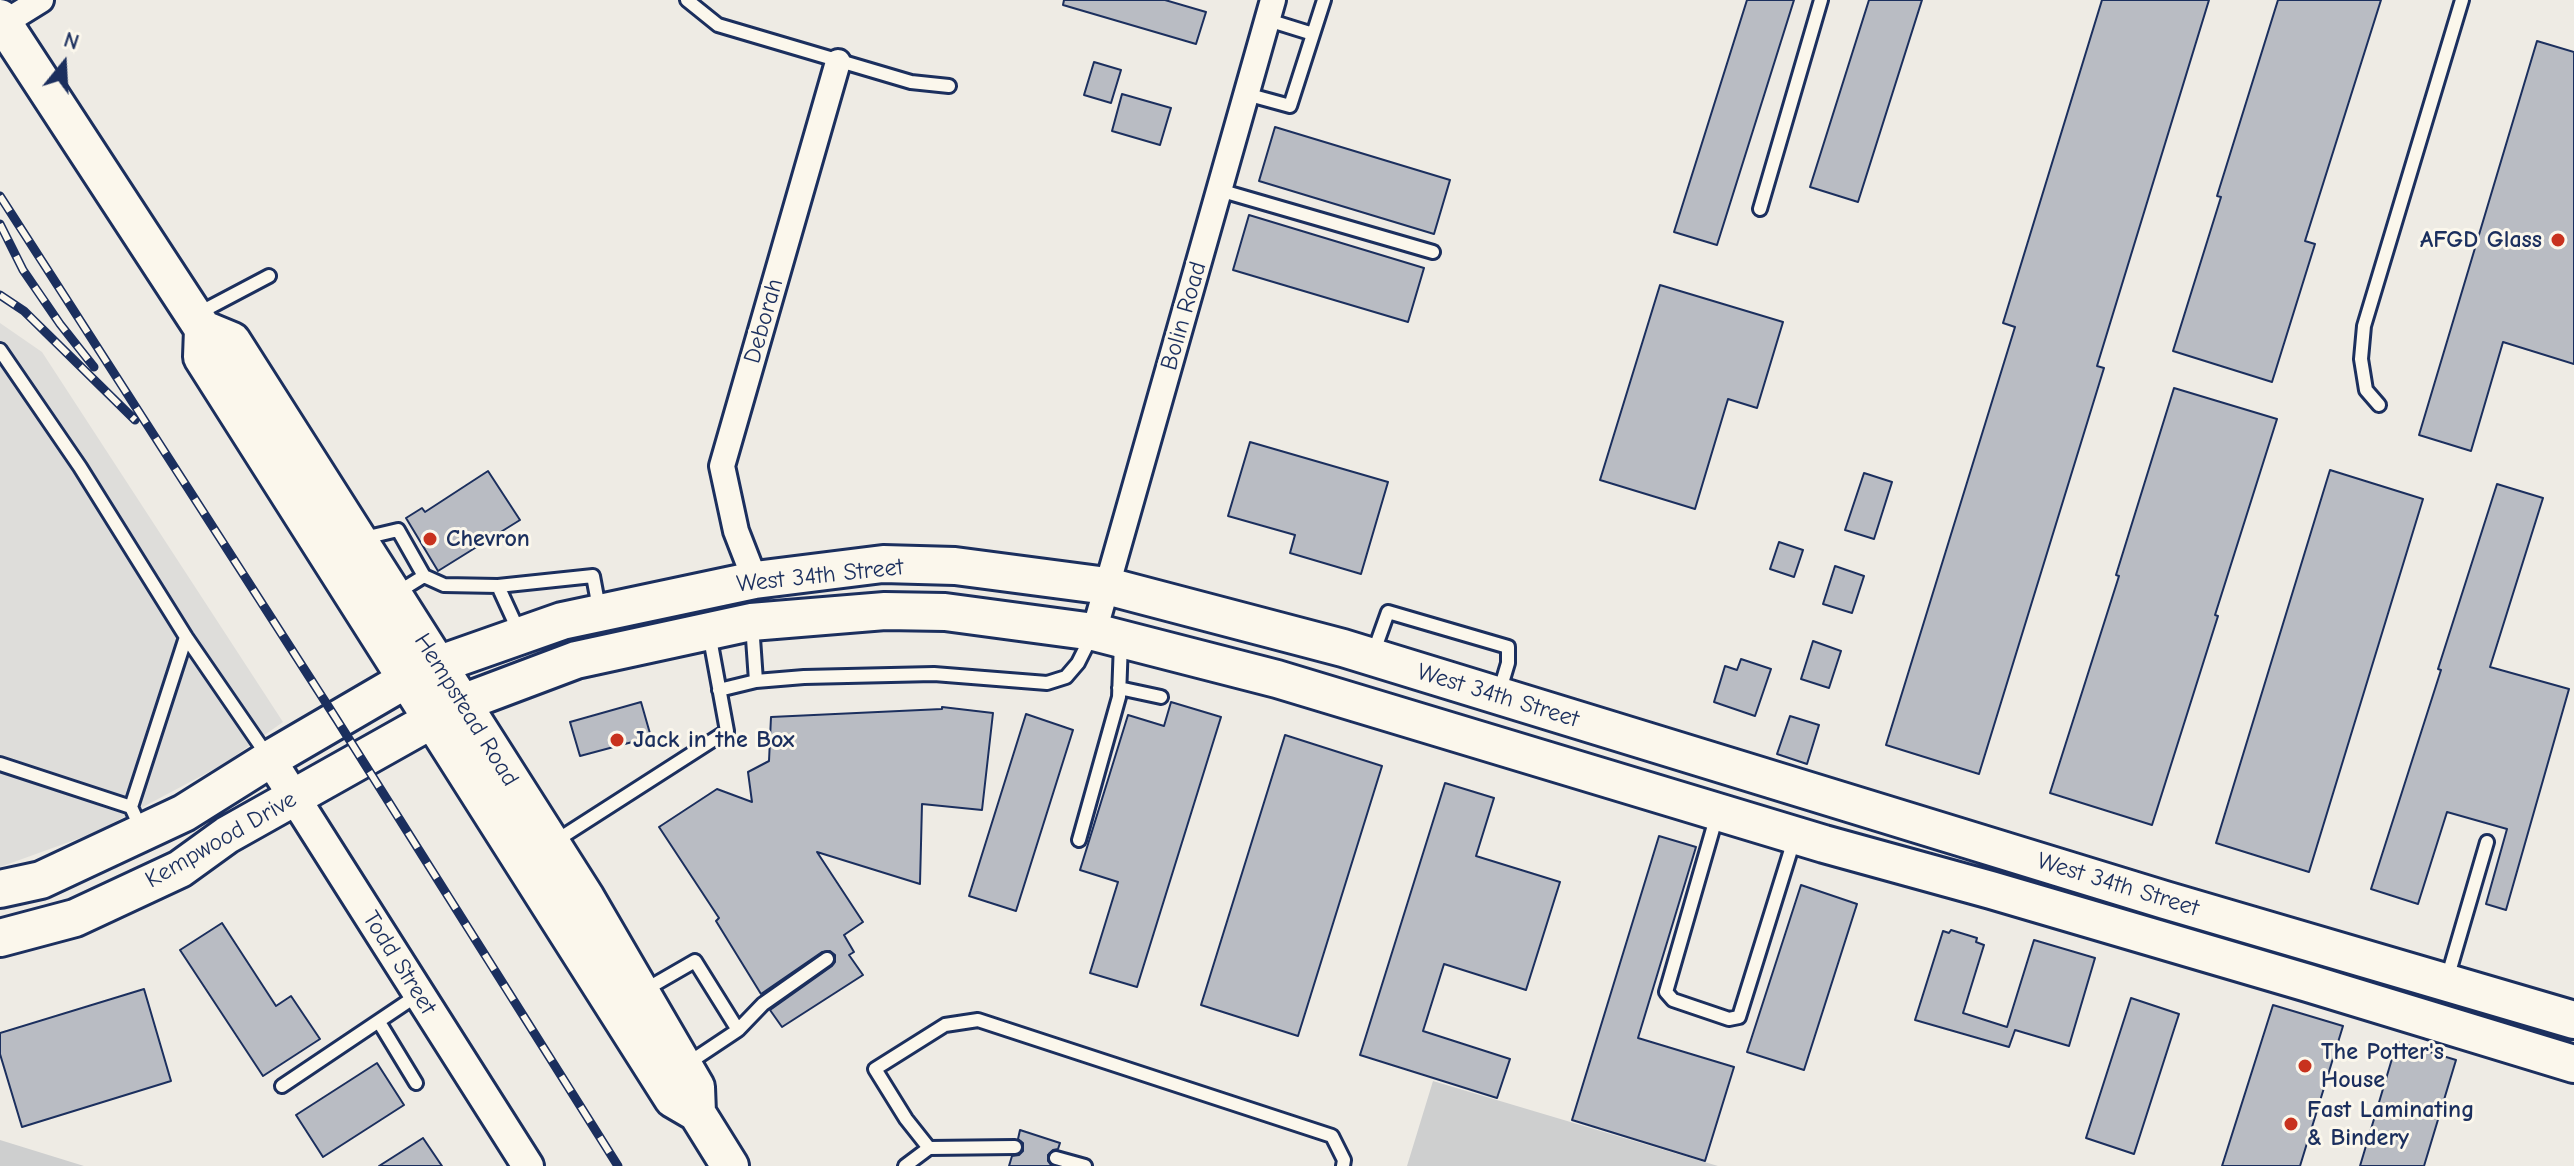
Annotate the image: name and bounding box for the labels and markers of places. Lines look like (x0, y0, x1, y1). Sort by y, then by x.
place label: AFGD Glass (2420, 226, 2542, 254)
marker: AFGD Glass (2549, 231, 2567, 249)
place label: Chevron (446, 525, 530, 553)
marker: Chevron (421, 530, 439, 548)
place label: Jack in the Box (633, 726, 795, 754)
marker: Jack in the Box (608, 731, 626, 749)
place label: The Potter's House (2321, 1038, 2444, 1094)
marker: The Potter's House (2296, 1057, 2314, 1075)
place label: Fast Laminating & Bindery (2307, 1096, 2474, 1152)
marker: Fast Laminating & Bindery (2282, 1115, 2300, 1133)

